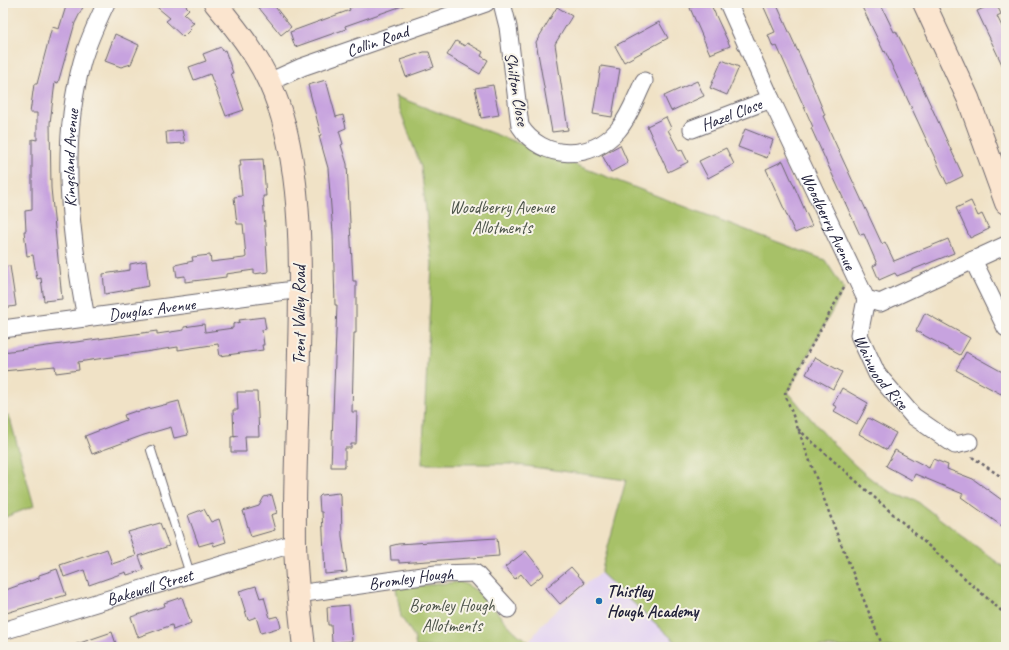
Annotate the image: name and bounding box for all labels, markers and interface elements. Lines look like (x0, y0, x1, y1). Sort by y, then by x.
street label: Collin Road (344, 20, 413, 62)
street label: Shilton Close (500, 51, 534, 129)
street label: Hazel Close (698, 93, 766, 136)
street label: Kingsland Avenue (59, 106, 84, 208)
street label: Woodberry Avenue (796, 169, 861, 274)
park label: Woodberry Avenue Allotments (449, 197, 556, 238)
street label: Trent Valley Road (289, 263, 310, 365)
street label: Douglas Avenue (107, 293, 198, 326)
street label: Wainwood Rise (849, 331, 914, 415)
street label: Bakewell Street (104, 564, 198, 610)
street label: Bromley Hough (367, 564, 454, 595)
place label: Thistley Hough Academy (607, 581, 701, 622)
park label: Bromley Hough Allotments (409, 595, 495, 636)
marker: Thistley Hough Academy (594, 596, 604, 606)

